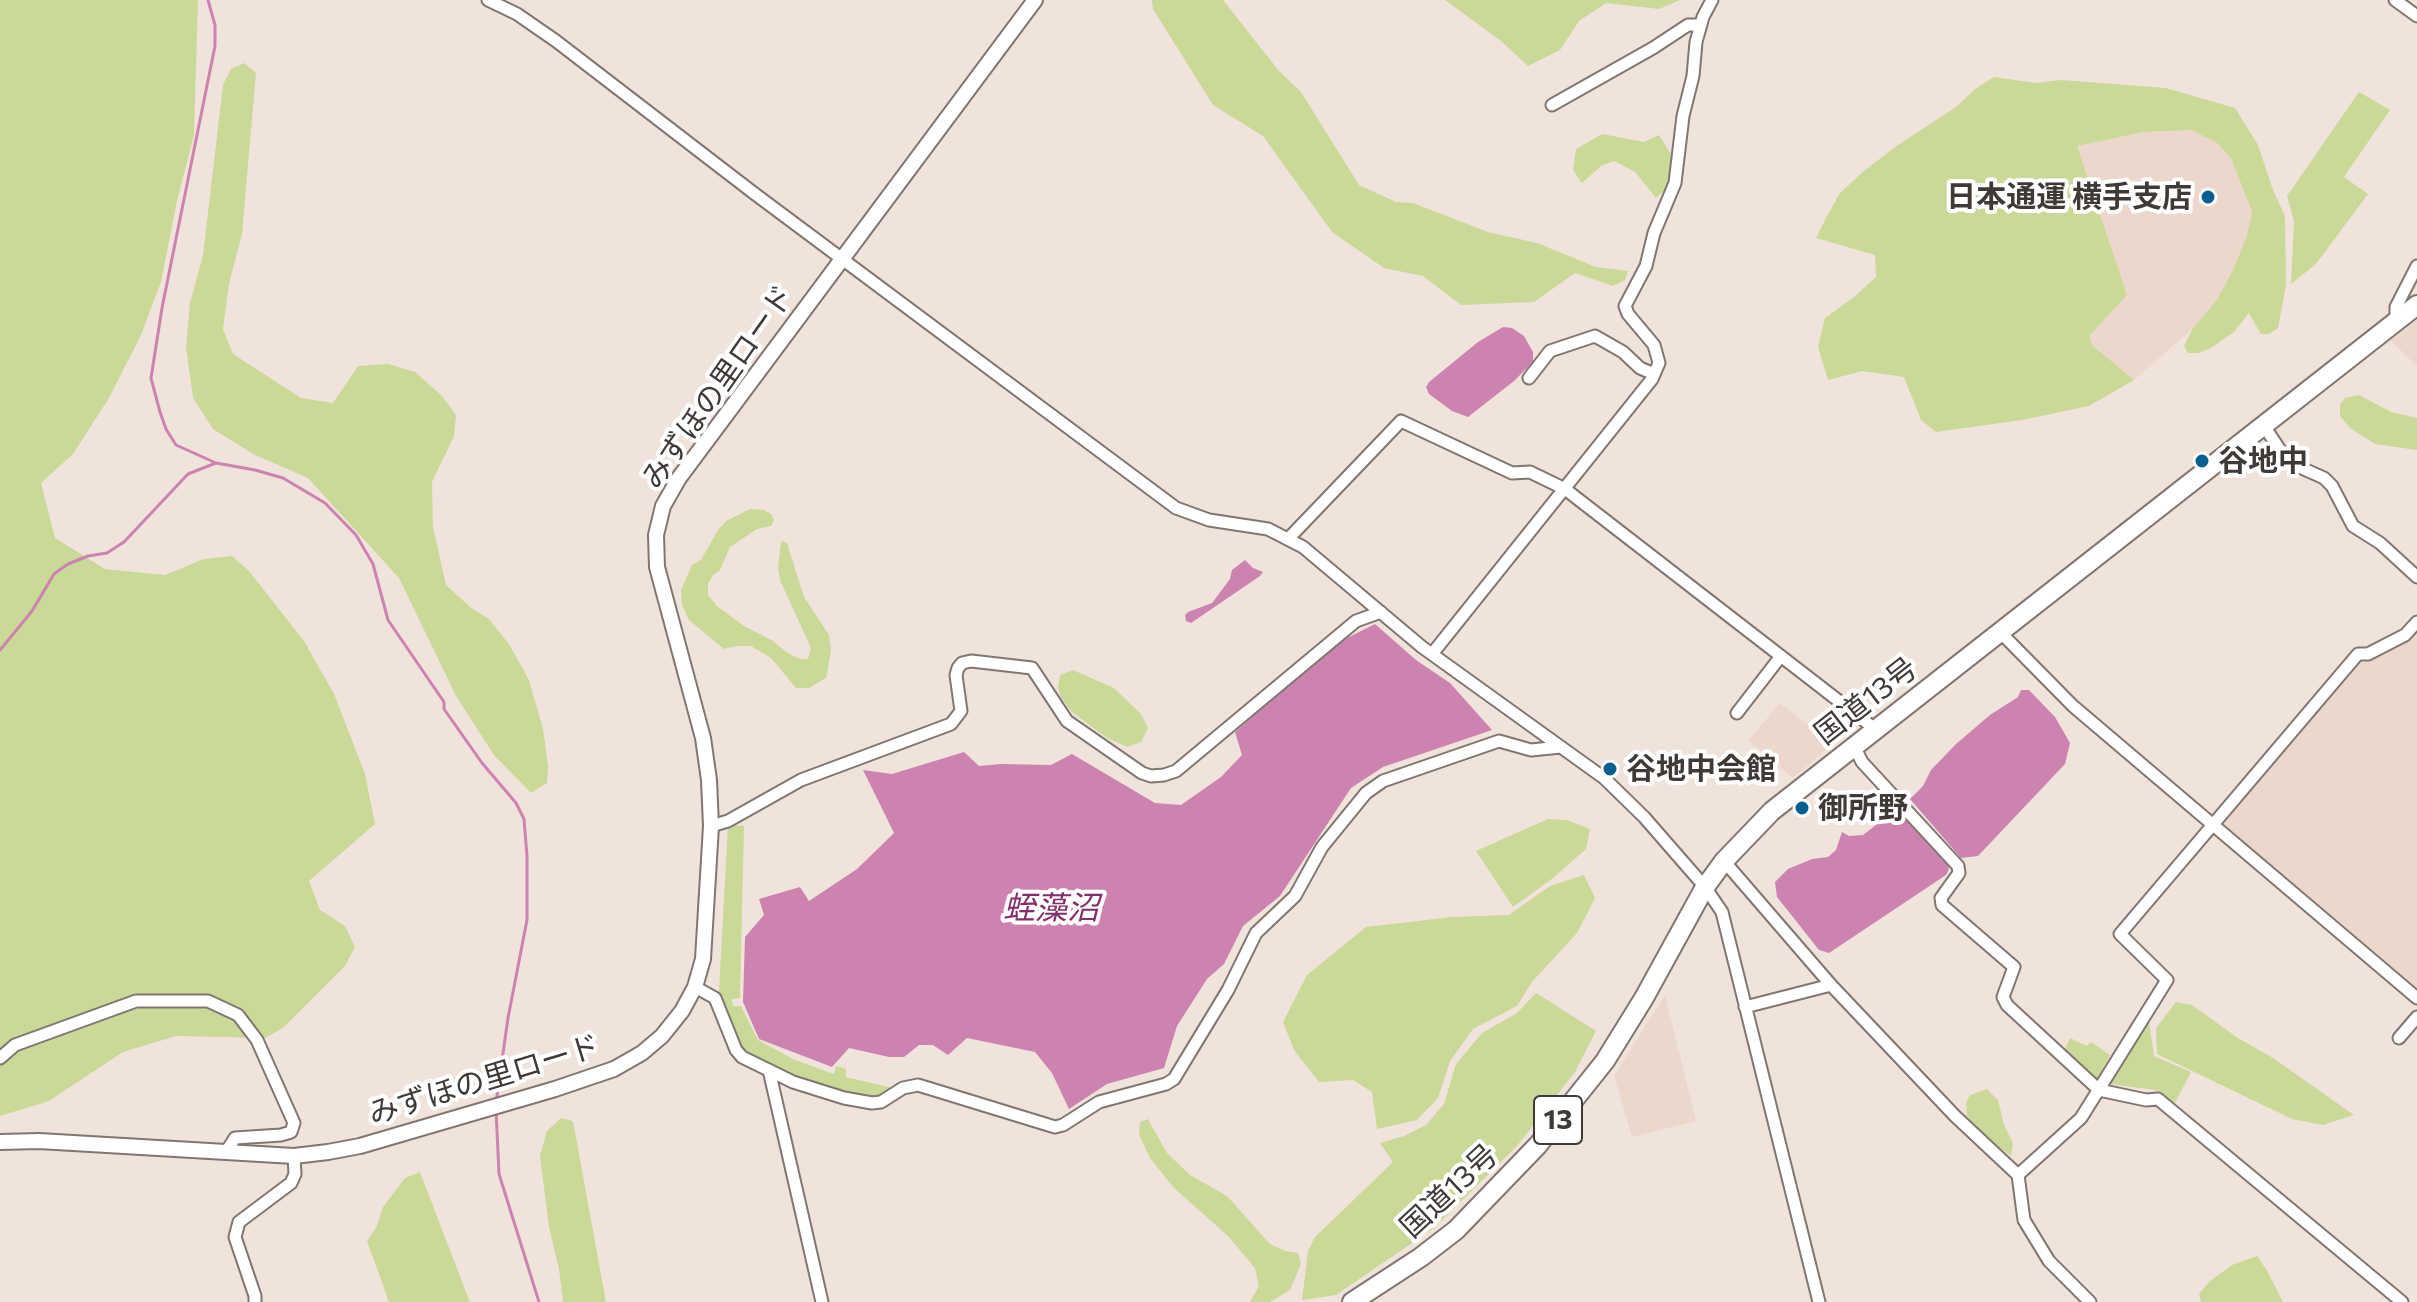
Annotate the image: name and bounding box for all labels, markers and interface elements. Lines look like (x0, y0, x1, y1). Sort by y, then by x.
place label: 日本通運 横手支店 (1946, 179, 2192, 215)
marker: 日本通運 横手支店 (2199, 188, 2217, 206)
street label: みずほの里ロード (634, 278, 802, 496)
place label: 谷地中 (2218, 443, 2308, 479)
marker: 谷地中 (2193, 452, 2211, 470)
street label: 国道13号 (1808, 650, 1924, 752)
place label: 谷地中会館 (1626, 751, 1776, 787)
marker: 谷地中会館 (1601, 760, 1619, 778)
place label: 御所野 (1818, 790, 1908, 826)
marker: 御所野 (1793, 799, 1811, 817)
water label: 蛭藻沼 (1003, 889, 1099, 927)
street label: みずほの里ロード (364, 1028, 604, 1132)
road number: 13 (1534, 1096, 1582, 1144)
street label: 国道13号 (1393, 1137, 1505, 1245)

